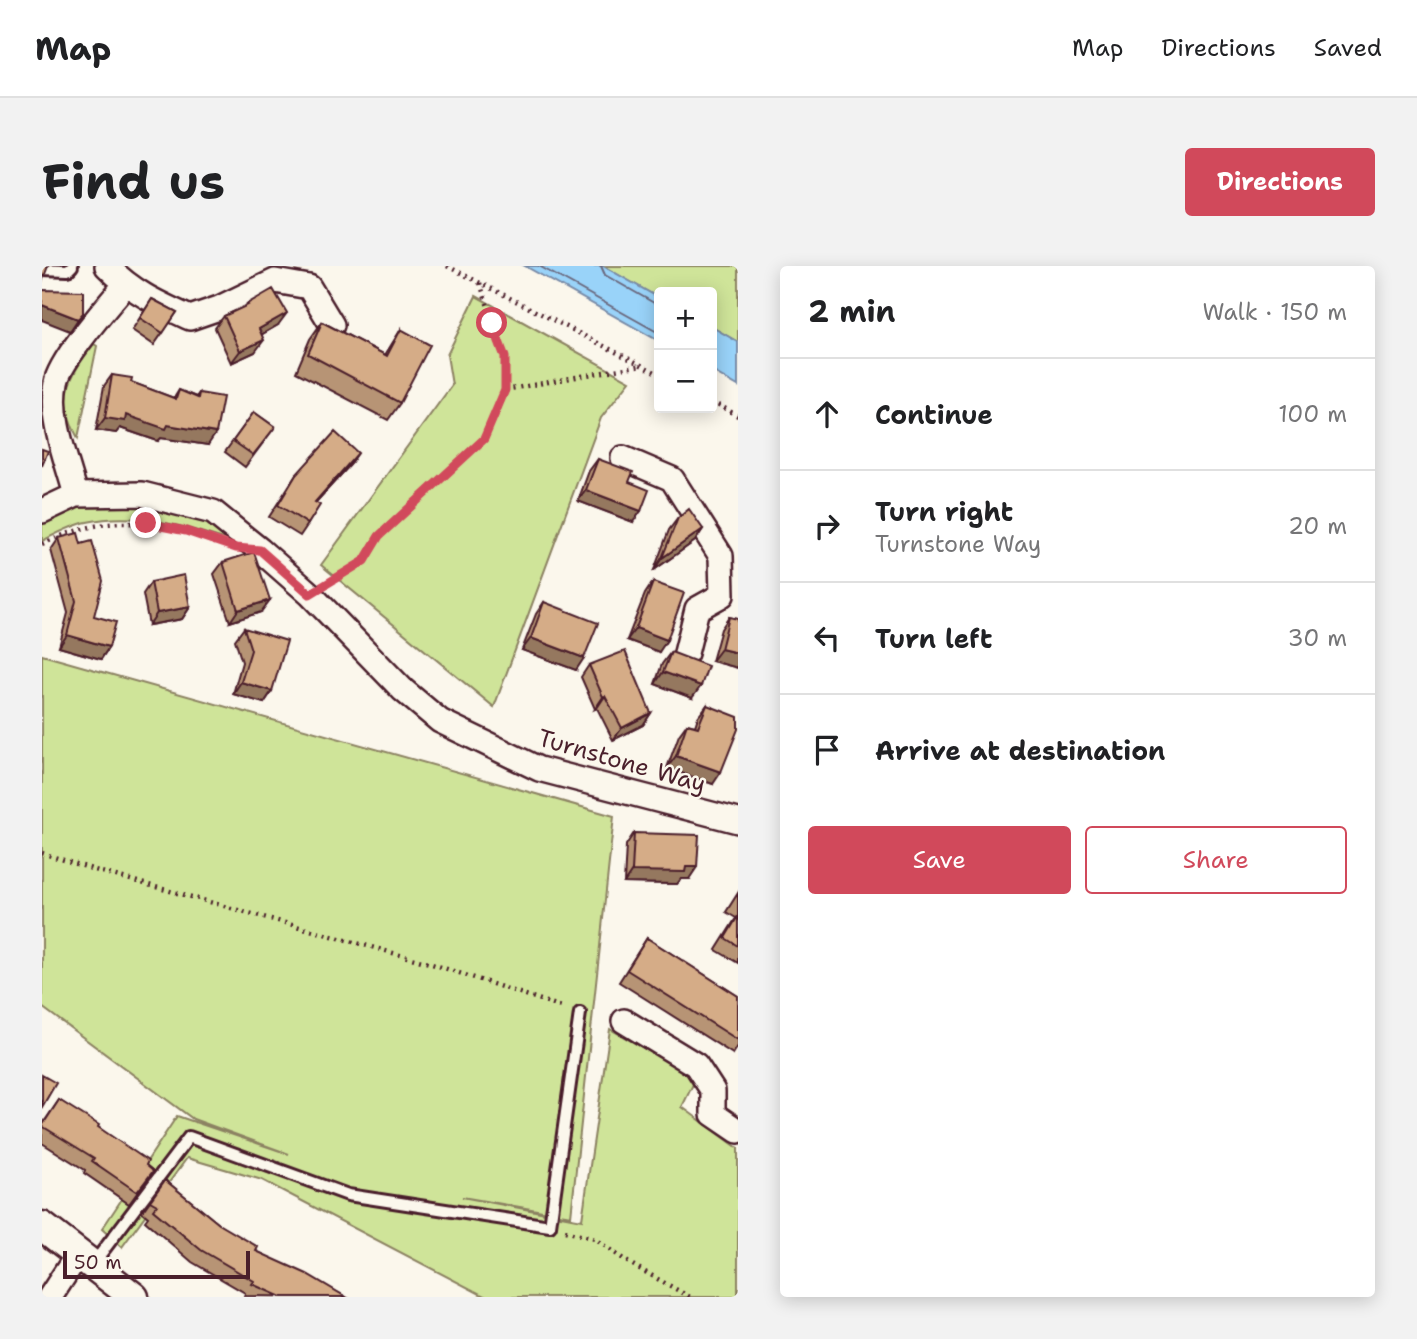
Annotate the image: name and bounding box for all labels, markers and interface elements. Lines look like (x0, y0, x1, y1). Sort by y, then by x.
text: Map (35, 26, 111, 71)
text: Map (1072, 32, 1123, 64)
text: Directions (1161, 32, 1276, 64)
text: Saved (1314, 32, 1382, 64)
button: Directions (1185, 148, 1375, 216)
text: Find us (42, 149, 225, 215)
map controls (654, 287, 717, 413)
button: + (654, 287, 717, 350)
text: 2 min (808, 291, 895, 332)
text: Walk · 150 m (1202, 297, 1347, 327)
route start (476, 307, 507, 338)
button: − (654, 350, 717, 413)
icon: ahead (808, 395, 846, 433)
text: Continue (875, 397, 993, 432)
text: 100 m (1278, 399, 1347, 429)
text: Turn right (875, 494, 1013, 529)
route end (130, 507, 161, 538)
icon: right (808, 507, 846, 545)
text: 20 m (1288, 511, 1347, 541)
text: Turnstone Way (875, 529, 1041, 559)
icon: left (808, 619, 846, 657)
text: Turn left (875, 621, 992, 656)
text: 30 m (1288, 623, 1347, 653)
street label: Turnstone Way (534, 722, 710, 800)
icon: arrive (808, 731, 846, 769)
text: Arrive at destination (875, 733, 1165, 768)
button: Save (808, 826, 1071, 894)
button: Share (1085, 826, 1347, 894)
scale bar (63, 1248, 250, 1280)
text: 50 m (74, 1250, 122, 1275)

